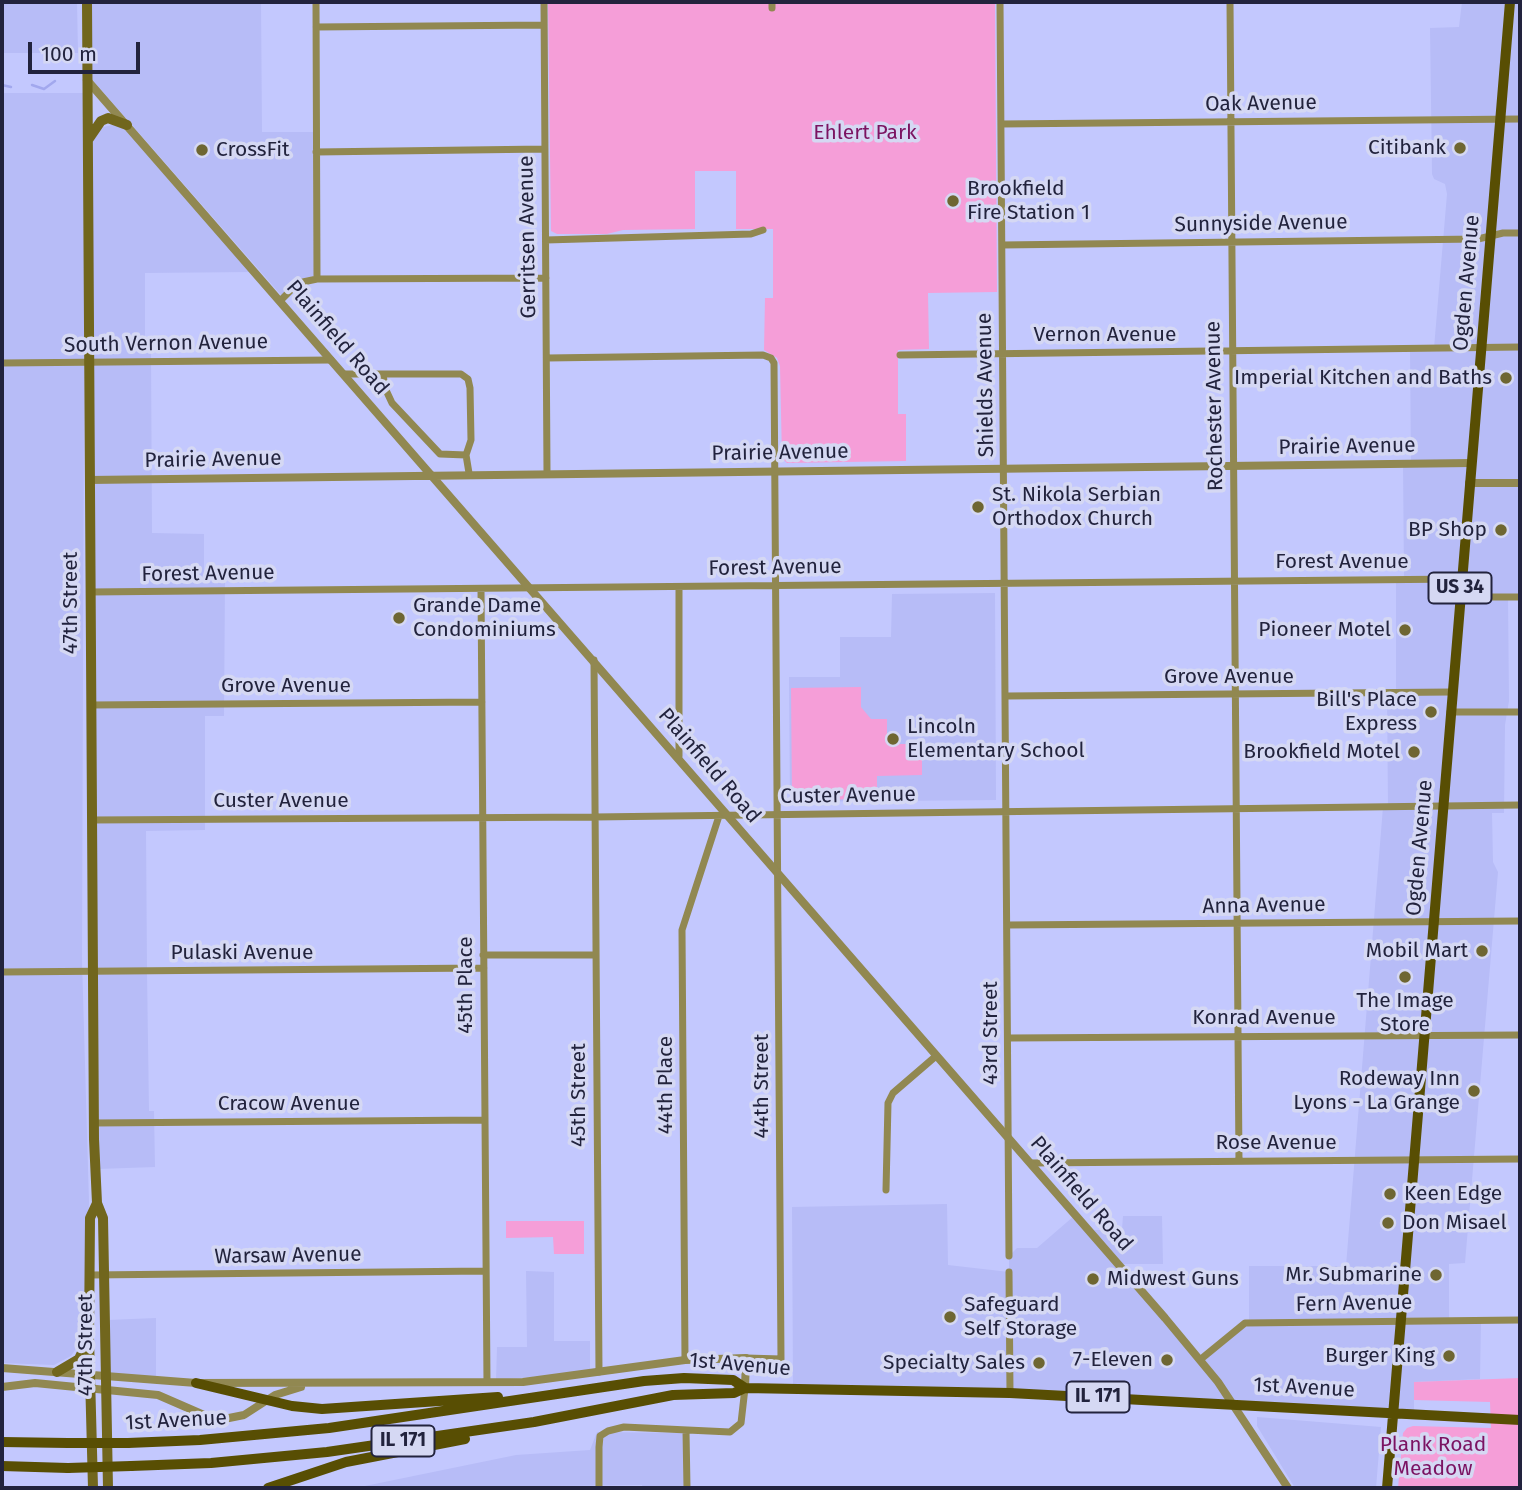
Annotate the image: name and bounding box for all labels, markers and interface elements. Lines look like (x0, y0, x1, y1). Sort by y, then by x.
scale bar (32, 28, 144, 72)
text: 100 m (41, 41, 97, 67)
street label: Oak Avenue (1205, 90, 1317, 118)
park label: Ehlert Park (813, 120, 917, 146)
place label: Citibank (1368, 135, 1446, 161)
place label: CrossFit (216, 137, 290, 163)
marker: Citibank (1452, 140, 1468, 156)
marker: CrossFit (194, 142, 210, 158)
street label: Gerritsen Avenue (514, 155, 542, 319)
place label: Brookfield Fire Station 1 (967, 176, 1090, 226)
marker: Brookfield Fire Station 1 (945, 193, 961, 209)
street label: Sunnyside Avenue (1174, 210, 1348, 238)
street label: Ogden Avenue (1448, 214, 1486, 352)
street label: Plainfield Road (280, 275, 394, 401)
street label: Shields Avenue (972, 312, 1000, 458)
street label: Rochester Avenue (1201, 321, 1229, 491)
street label: Vernon Avenue (1034, 322, 1176, 348)
street label: South Vernon Avenue (64, 330, 268, 358)
place label: Imperial Kitchen and Baths (1234, 365, 1492, 391)
marker: Imperial Kitchen and Baths (1498, 370, 1514, 386)
street label: Prairie Avenue (1278, 433, 1416, 461)
street label: Prairie Avenue (711, 439, 849, 467)
street label: Prairie Avenue (144, 446, 282, 474)
place label: St. Nikola Serbian Orthodox Church (992, 482, 1161, 532)
marker: St. Nikola Serbian Orthodox Church (970, 499, 986, 515)
place label: BP Shop (1408, 517, 1487, 543)
marker: BP Shop (1493, 522, 1509, 538)
street label: Forest Avenue (1275, 549, 1409, 575)
street label: 47th Street (58, 552, 84, 654)
street label: Forest Avenue (708, 554, 842, 582)
street label: Forest Avenue (141, 560, 275, 588)
road number: US 34 (1428, 572, 1492, 604)
place label: Grande Dame Condominiums (413, 593, 556, 643)
marker: Grande Dame Condominiums (391, 610, 407, 626)
place label: Pioneer Motel (1258, 617, 1391, 643)
marker: Pioneer Motel (1397, 622, 1413, 638)
street label: Grove Avenue (1164, 664, 1294, 690)
street label: Grove Avenue (221, 673, 351, 699)
place label: Bill's Place Express (1316, 687, 1417, 737)
street label: Plainfield Road (652, 703, 766, 829)
marker: Bill's Place Express (1423, 704, 1439, 720)
place label: Lincoln Elementary School (907, 714, 1085, 764)
marker: Lincoln Elementary School (885, 731, 901, 747)
place label: Brookfield Motel (1243, 739, 1400, 765)
marker: Brookfield Motel (1406, 744, 1422, 760)
street label: Ogden Avenue (1401, 779, 1439, 917)
street label: Custer Avenue (780, 782, 916, 810)
street label: Custer Avenue (213, 788, 349, 814)
street label: Anna Avenue (1202, 892, 1326, 920)
street label: 45th Place (453, 936, 479, 1034)
place label: Mobil Mart (1366, 938, 1468, 964)
street label: Pulaski Avenue (171, 940, 313, 966)
marker: Mobil Mart (1474, 943, 1490, 959)
marker: The Image Store (1397, 969, 1413, 985)
street label: 43rd Street (978, 981, 1004, 1085)
place label: The Image Store (1356, 988, 1454, 1038)
street label: Konrad Avenue (1192, 1005, 1336, 1031)
street label: 44th Street (749, 1034, 775, 1138)
street label: 44th Place (653, 1036, 679, 1134)
street label: 45th Street (566, 1043, 592, 1147)
place label: Rodeway Inn Lyons - La Grange (1293, 1066, 1460, 1116)
marker: Rodeway Inn Lyons - La Grange (1466, 1083, 1482, 1099)
street label: Cracow Avenue (218, 1091, 360, 1117)
street label: Rose Avenue (1215, 1130, 1337, 1156)
street label: Plainfield Road (1024, 1131, 1138, 1257)
place label: Keen Edge (1404, 1181, 1502, 1207)
marker: Keen Edge (1382, 1186, 1398, 1202)
place label: Don Misael (1402, 1210, 1507, 1236)
marker: Don Misael (1380, 1215, 1396, 1231)
street label: Warsaw Avenue (214, 1242, 362, 1270)
place label: Mr. Submarine (1285, 1262, 1422, 1288)
place label: Midwest Guns (1107, 1266, 1239, 1292)
marker: Mr. Submarine (1428, 1267, 1444, 1283)
marker: Midwest Guns (1085, 1271, 1101, 1287)
street label: Fern Avenue (1295, 1290, 1413, 1318)
place label: Safeguard Self Storage (964, 1292, 1077, 1342)
street label: 47th Street (73, 1294, 99, 1396)
marker: Safeguard Self Storage (942, 1309, 958, 1325)
place label: Burger King (1325, 1343, 1435, 1369)
place label: 7-Eleven (1073, 1347, 1153, 1373)
street label: 1st Avenue (688, 1348, 792, 1382)
marker: Burger King (1441, 1348, 1457, 1364)
place label: Specialty Sales (883, 1350, 1025, 1376)
marker: 7-Eleven (1159, 1352, 1175, 1368)
marker: Specialty Sales (1031, 1355, 1047, 1371)
street label: 1st Avenue (1253, 1373, 1355, 1403)
road number: IL 171 (1066, 1382, 1130, 1413)
street label: 1st Avenue (125, 1406, 227, 1436)
road number: IL 171 (372, 1426, 434, 1456)
park label: Plank Road Meadow (1380, 1432, 1486, 1482)

